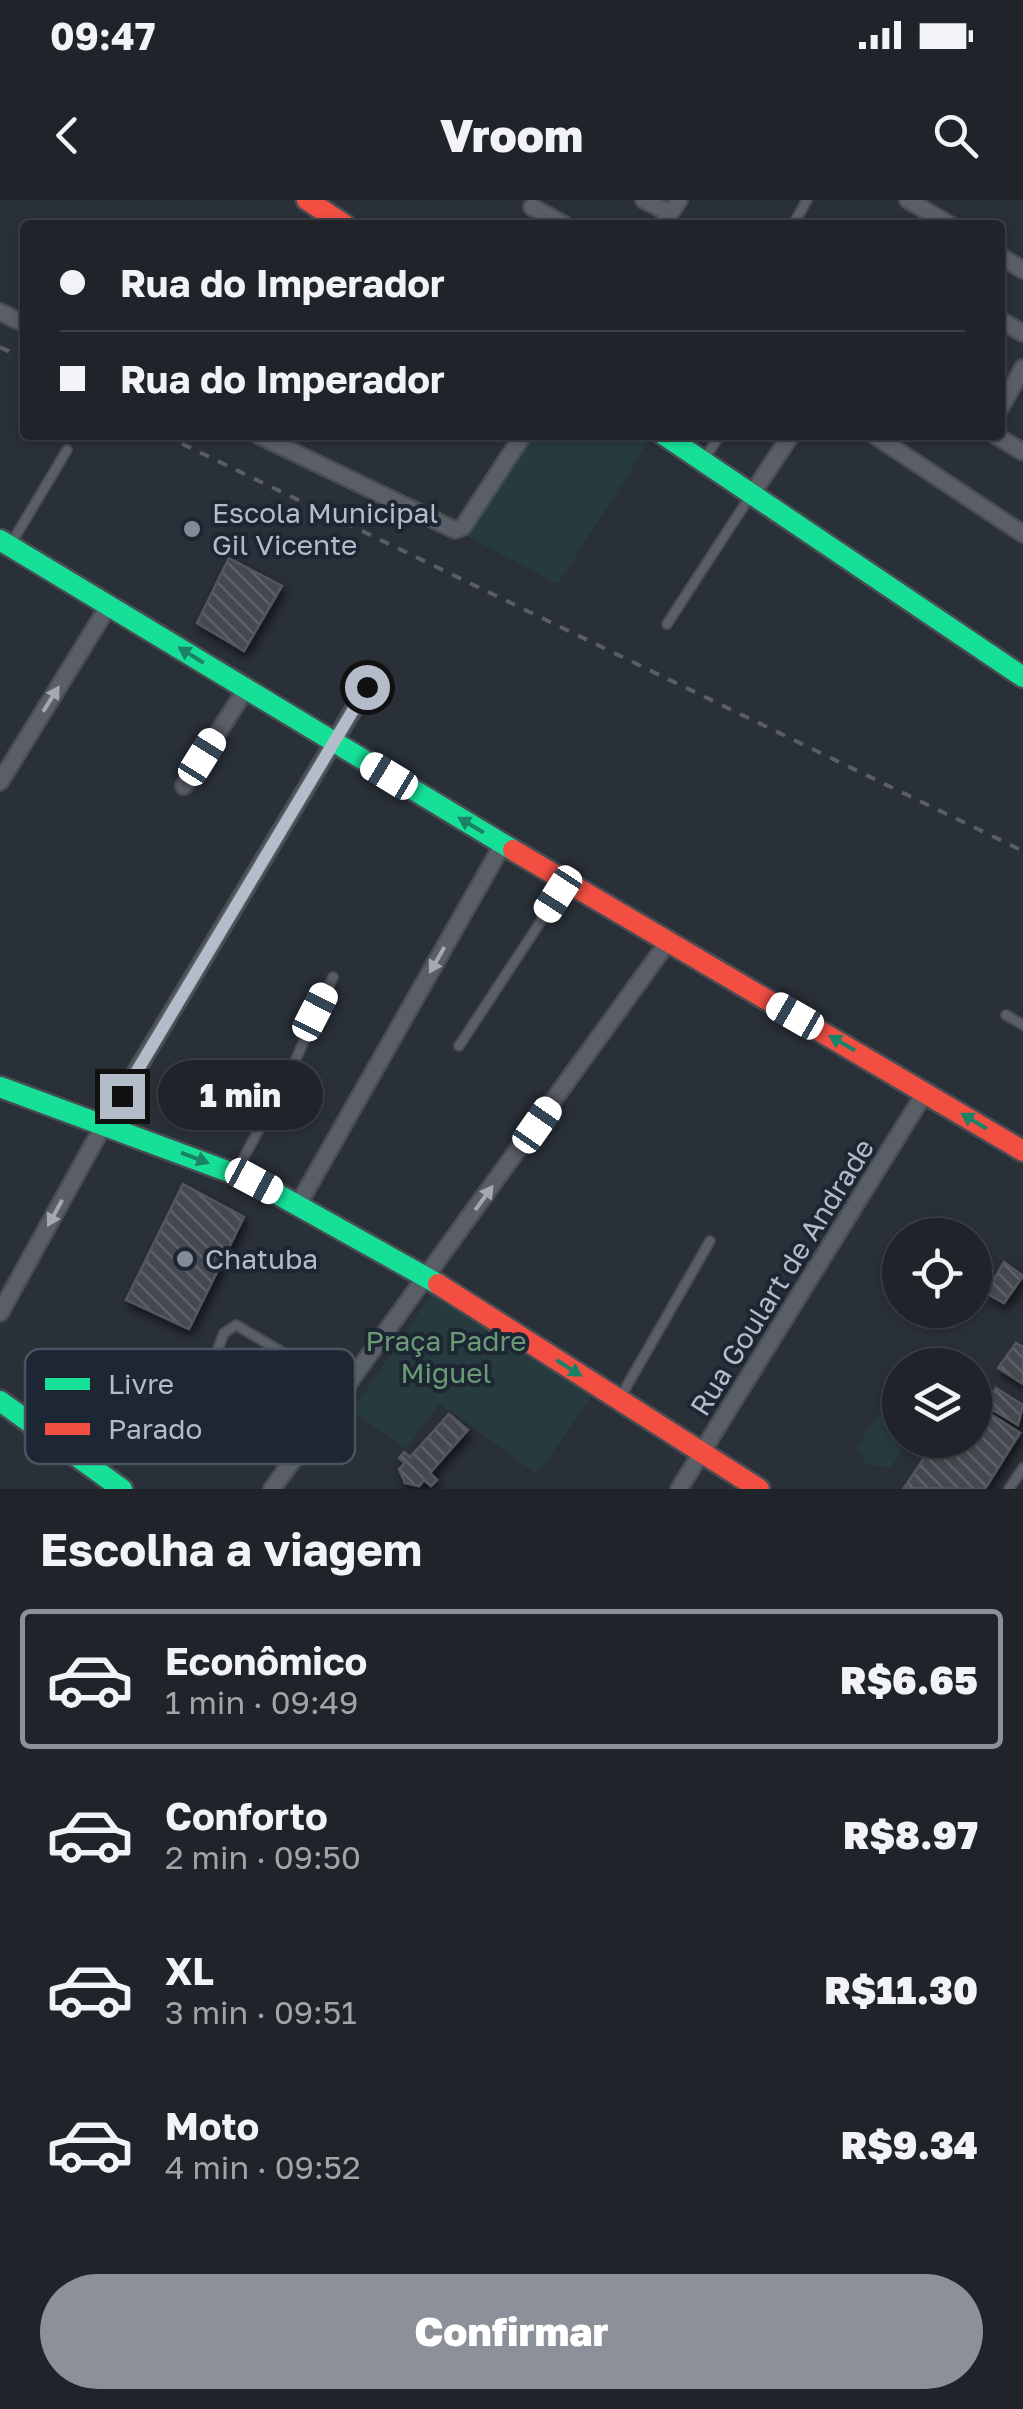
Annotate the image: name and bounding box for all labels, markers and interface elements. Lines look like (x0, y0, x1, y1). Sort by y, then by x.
text: 09:47 (50, 13, 155, 58)
icon: back (40, 108, 95, 163)
text: Vroom (440, 108, 583, 162)
icon: search (928, 108, 983, 163)
text: Rua do Imperador (120, 260, 445, 305)
text: Rua do Imperador (120, 356, 445, 401)
place label: Escola Municipal Gil Vicente (212, 496, 438, 561)
marker: Escola Municipal Gil Vicente (181, 518, 203, 540)
one-way arrow (177, 647, 205, 664)
route start (345, 665, 390, 710)
one-way arrow (42, 685, 59, 713)
car (173, 724, 231, 790)
car (356, 748, 422, 804)
one-way arrow (457, 817, 485, 834)
car (529, 861, 587, 927)
one-way arrow (429, 945, 446, 974)
car (288, 978, 342, 1046)
car (762, 988, 828, 1044)
one-way arrow (827, 1034, 856, 1051)
callout: 1 min (157, 1061, 322, 1131)
route end (100, 1074, 145, 1119)
text: 1 min (200, 1076, 281, 1114)
car (508, 1092, 566, 1158)
one-way arrow (960, 1113, 988, 1130)
street label: Rua Goulart de Andrade (683, 1132, 880, 1421)
one-way arrow (180, 1151, 210, 1166)
car (220, 1154, 288, 1208)
one-way arrow (474, 1185, 494, 1211)
one-way arrow (47, 1199, 64, 1228)
map controls (882, 1218, 992, 1458)
button: locate (882, 1218, 992, 1328)
place label: Chatuba (205, 1242, 318, 1275)
marker: Chatuba (174, 1248, 196, 1270)
park label: Praça Padre Miguel (366, 1324, 526, 1389)
button: layers (882, 1348, 992, 1458)
legend (25, 1349, 355, 1464)
one-way arrow (555, 1358, 582, 1376)
text: Livre (108, 1367, 174, 1400)
text: Parado (108, 1412, 202, 1445)
text: Escolha a viagem (40, 1522, 422, 1576)
icon: car (45, 1634, 135, 1724)
text: Econômico (165, 1638, 367, 1683)
text: R$6.65 (840, 1657, 978, 1702)
text: 1 min · 09:49 (165, 1683, 358, 1721)
icon: car (45, 1789, 135, 1879)
text: Conforto (165, 1793, 328, 1838)
text: R$8.97 (843, 1812, 978, 1857)
text: 2 min · 09:50 (165, 1838, 361, 1876)
icon: car (45, 1944, 135, 2034)
text: XL (165, 1948, 214, 1993)
text: R$11.30 (824, 1967, 978, 2012)
text: 3 min · 09:51 (165, 1993, 357, 2031)
icon: car (45, 2099, 135, 2189)
text: Moto (165, 2103, 259, 2148)
text: R$9.34 (841, 2122, 978, 2167)
text: 4 min · 09:52 (165, 2148, 361, 2186)
button: Confirmar (40, 2274, 983, 2389)

